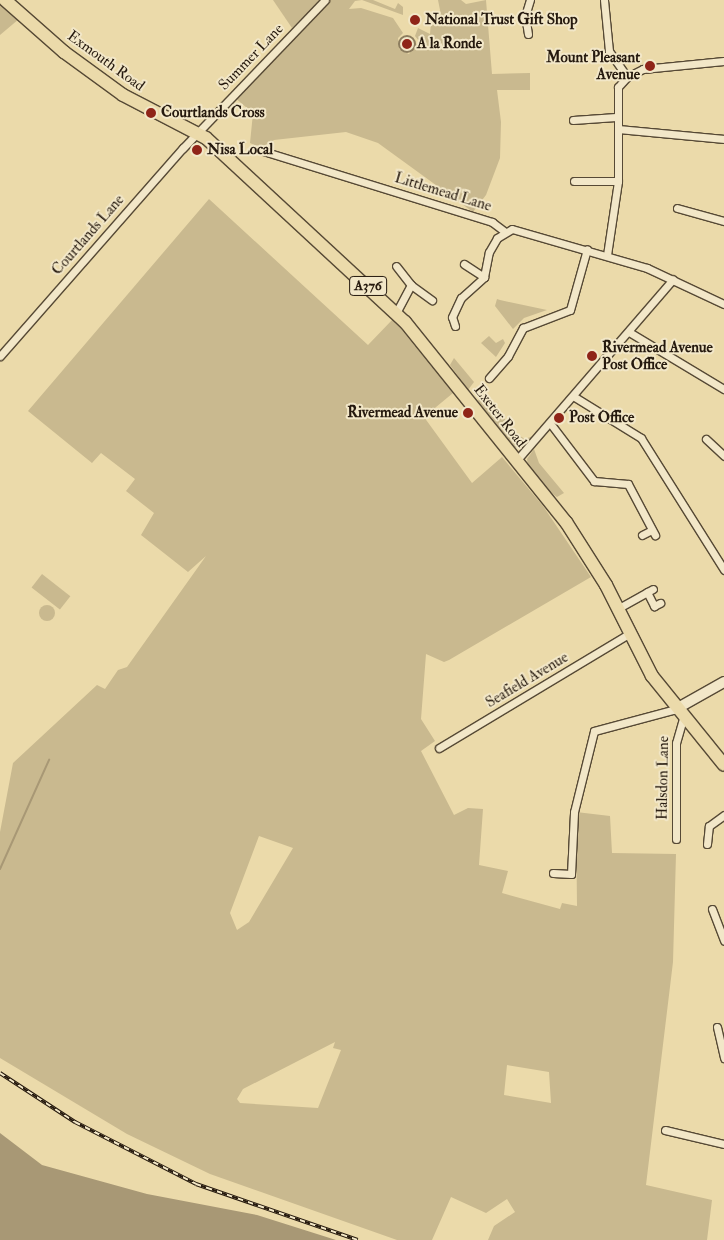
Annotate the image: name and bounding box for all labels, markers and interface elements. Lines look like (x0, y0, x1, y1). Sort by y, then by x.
place label: National Trust Gift Shop (425, 11, 578, 29)
marker: National Trust Gift Shop (409, 14, 421, 26)
street label: Summer Lane (215, 20, 287, 94)
street label: Exmouth Road (64, 27, 148, 95)
place label: A la Ronde (417, 35, 482, 53)
marker: A la Ronde (401, 38, 413, 50)
place label: Mount Pleasant Avenue (546, 48, 640, 83)
marker: Mount Pleasant Avenue (644, 60, 656, 72)
place label: Courtlands Cross (161, 104, 265, 122)
marker: Courtlands Cross (145, 107, 157, 119)
place label: Nisa Local (207, 141, 273, 159)
marker: Nisa Local (191, 144, 203, 156)
street label: Littlemead Lane (392, 169, 494, 215)
street label: Courtlands Lane (48, 191, 128, 279)
road number: A376 (348, 274, 388, 298)
place label: Rivermead Avenue Post Office (602, 338, 713, 373)
marker: Rivermead Avenue Post Office (586, 350, 598, 362)
street label: Exeter Road (470, 381, 530, 451)
place label: Rivermead Avenue (347, 404, 458, 422)
marker: Rivermead Avenue (462, 407, 474, 419)
place label: Post Office (569, 409, 634, 427)
marker: Post Office (553, 412, 565, 424)
street label: Seafield Avenue (482, 648, 572, 712)
street label: Halsdon Lane (653, 736, 673, 820)

